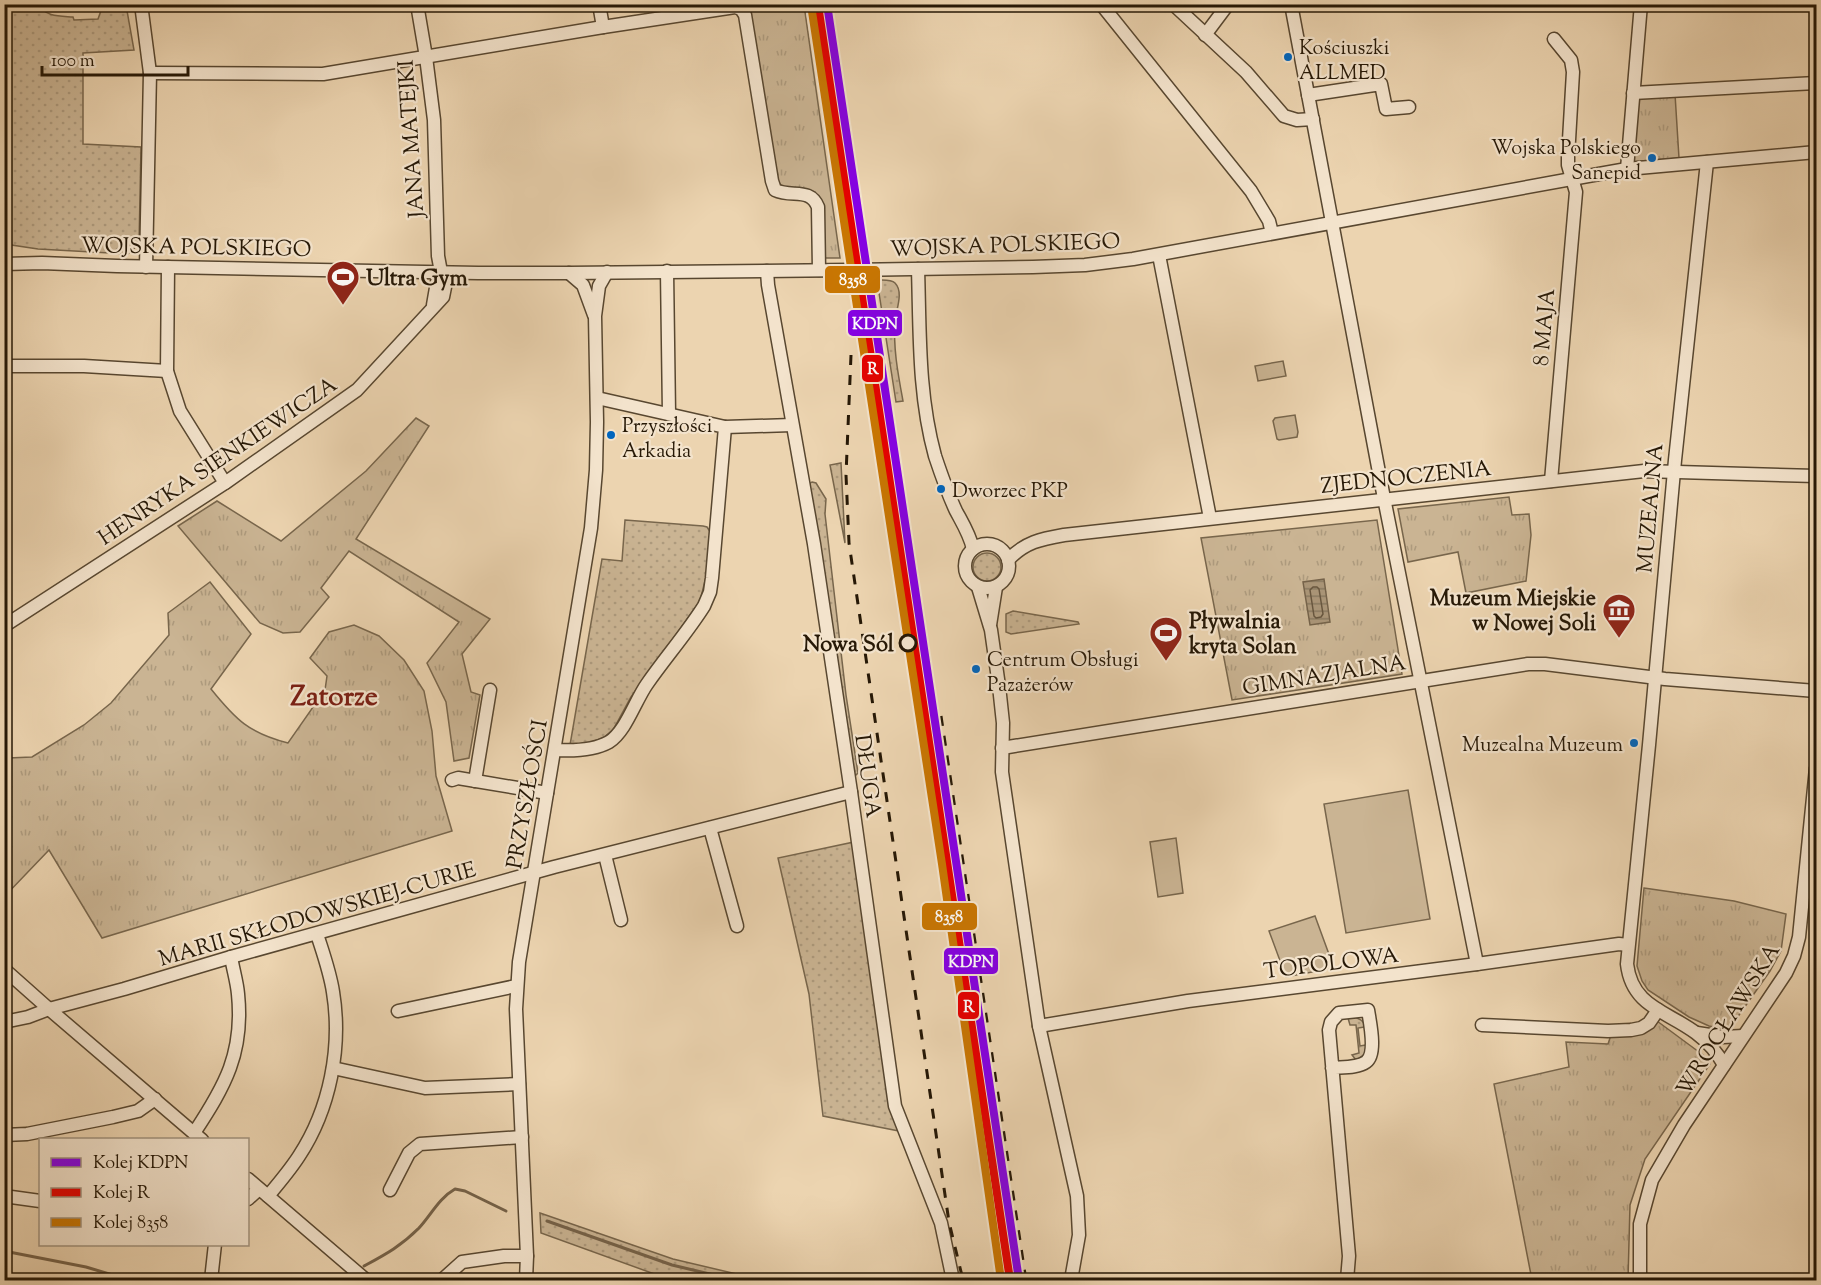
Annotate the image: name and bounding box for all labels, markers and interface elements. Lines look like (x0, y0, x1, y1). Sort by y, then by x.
place label: Kościuszki ALLMED (1299, 35, 1390, 89)
scale bar (42, 39, 188, 77)
text: 100 m (51, 49, 95, 75)
marker: Kościuszki ALLMED (1282, 51, 1294, 63)
street label: JANA MATEJKI (392, 59, 435, 220)
place label: Wojska Polskiego Sanepid (1491, 135, 1641, 189)
marker: Wojska Polskiego Sanepid (1646, 152, 1658, 164)
street label: WOJSKA POLSKIEGO (889, 227, 1121, 267)
street label: WOJSKA POLSKIEGO (80, 231, 312, 267)
sports icon: Ultra Gym (325, 259, 361, 306)
place label: Ultra Gym (366, 264, 468, 296)
line badge: 8358 (824, 265, 881, 294)
text: 8358 (839, 270, 867, 293)
street label: 8 MAJA (1527, 287, 1565, 367)
line badge: KDPN (847, 309, 903, 337)
text: KDPN (852, 314, 898, 337)
line badge: R (861, 354, 884, 383)
text: R (867, 359, 879, 382)
street label: HENRYKA SIENKIEWICZA (93, 370, 345, 555)
place label: Przyszłości Arkadia (622, 413, 713, 467)
marker: Przyszłości Arkadia (605, 429, 617, 441)
street label: MUZEALNA (1630, 442, 1674, 574)
street label: ZJEDNOCZENIA (1319, 454, 1493, 504)
place label: Dworzec PKP (952, 478, 1068, 507)
marker: Dworzec PKP (935, 483, 947, 495)
place label: Muzeum Miejskie w Nowej Soli (1430, 584, 1597, 641)
museum icon: Muzeum Miejskie w Nowej Soli (1601, 592, 1637, 639)
place label: Pływalnia kryta Solan (1188, 607, 1296, 664)
sports icon: Pływalnia kryta Solan (1148, 615, 1184, 662)
place label: Nowa Sól (803, 630, 895, 662)
marker: Nowa Sól (899, 634, 917, 652)
place label: Centrum Obsługi Pazażerów (987, 647, 1139, 701)
street label: GIMNAZJALNA (1240, 648, 1409, 706)
marker: Centrum Obsługi Pazażerów (970, 663, 982, 675)
district label: Zatorze (290, 678, 378, 718)
street label: PRZYSZŁOŚCI (499, 717, 558, 872)
place label: Muzealna Muzeum (1462, 732, 1623, 761)
street label: DŁUGA (844, 733, 888, 820)
marker: Muzealna Muzeum (1628, 737, 1640, 749)
street label: MARII SKŁODOWSKIEJ-CURIE (155, 855, 480, 977)
line badge: 8358 (921, 902, 978, 931)
text: 8358 (935, 907, 963, 930)
street label: WROCŁAWSKA (1670, 938, 1790, 1103)
street label: TOPOLOWA (1262, 941, 1401, 989)
line badge: KDPN (943, 947, 999, 975)
text: KDPN (948, 952, 994, 975)
line badge: R (957, 991, 980, 1020)
text: R (963, 997, 975, 1020)
legend (39, 1138, 249, 1246)
text: Kolej KDPN (93, 1151, 188, 1177)
text: Kolej R (93, 1181, 150, 1207)
text: Kolej 8358 (93, 1211, 168, 1237)

